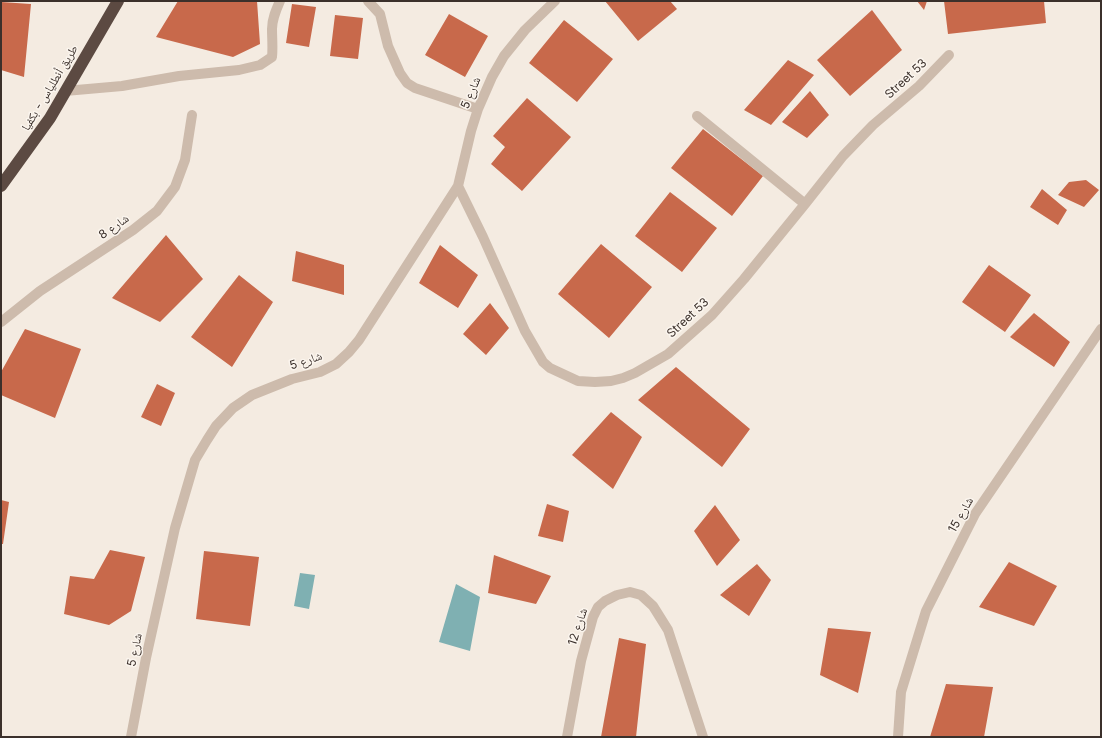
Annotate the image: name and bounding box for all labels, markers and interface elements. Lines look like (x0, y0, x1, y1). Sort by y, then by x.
street label: طريق أنطلياس - بكفيا (19, 43, 81, 133)
street label: Street 53 (882, 56, 930, 102)
street label: شارع 5 (458, 75, 484, 111)
street label: شارع 8 (96, 211, 132, 243)
street label: Street 53 (664, 295, 712, 341)
street label: شارع 5 (288, 349, 324, 373)
street label: شارع 15 (945, 495, 977, 535)
street label: شارع 12 (565, 607, 591, 647)
street label: شارع 5 (124, 632, 146, 668)

